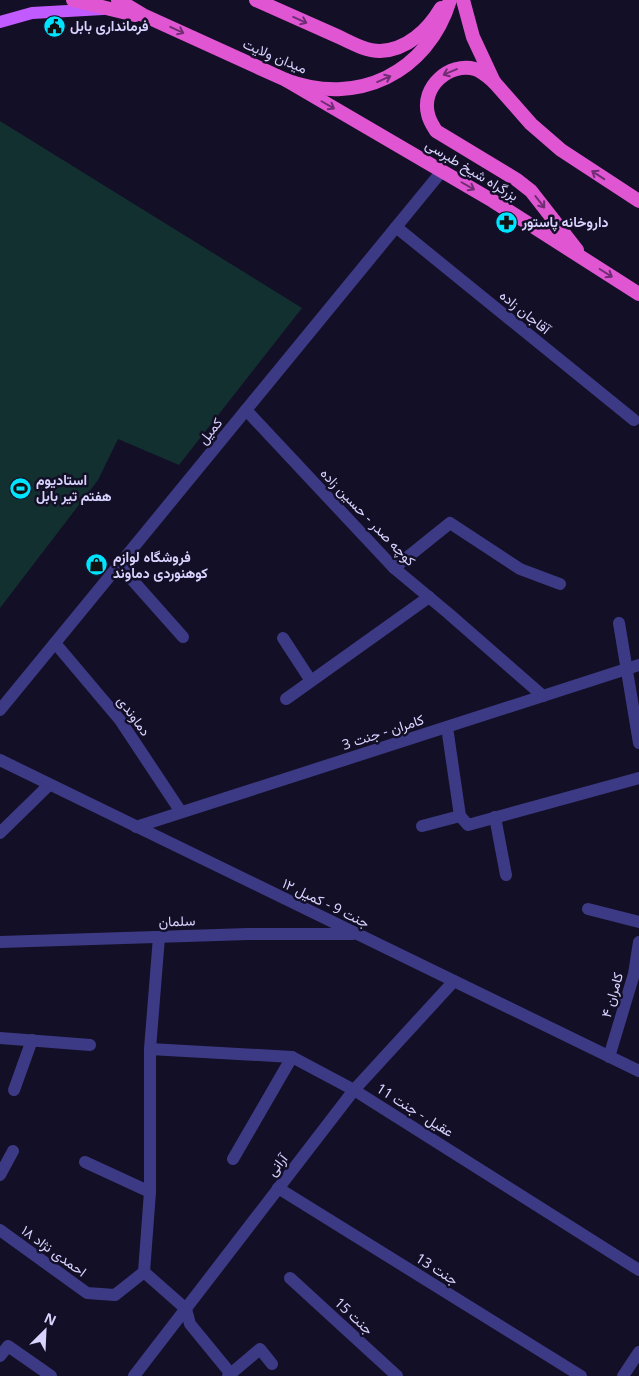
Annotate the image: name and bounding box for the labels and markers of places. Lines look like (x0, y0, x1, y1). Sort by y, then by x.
public building icon: فرمانداری بابل (42, 14, 66, 38)
place label: فرمانداری بابل (70, 16, 149, 35)
pharmacy icon: داروخانه پاستور (494, 210, 518, 234)
place label: داروخانه پاستور (521, 212, 609, 232)
place label: استادیوم هفتم تیر بابل (36, 470, 112, 505)
sports icon: استادیوم هفتم تیر بابل (8, 476, 32, 500)
place label: فروشگاه لوازم کوهنوردی دماوند (113, 547, 208, 582)
shop icon: فروشگاه لوازم کوهنوردی دماوند (85, 553, 109, 577)

